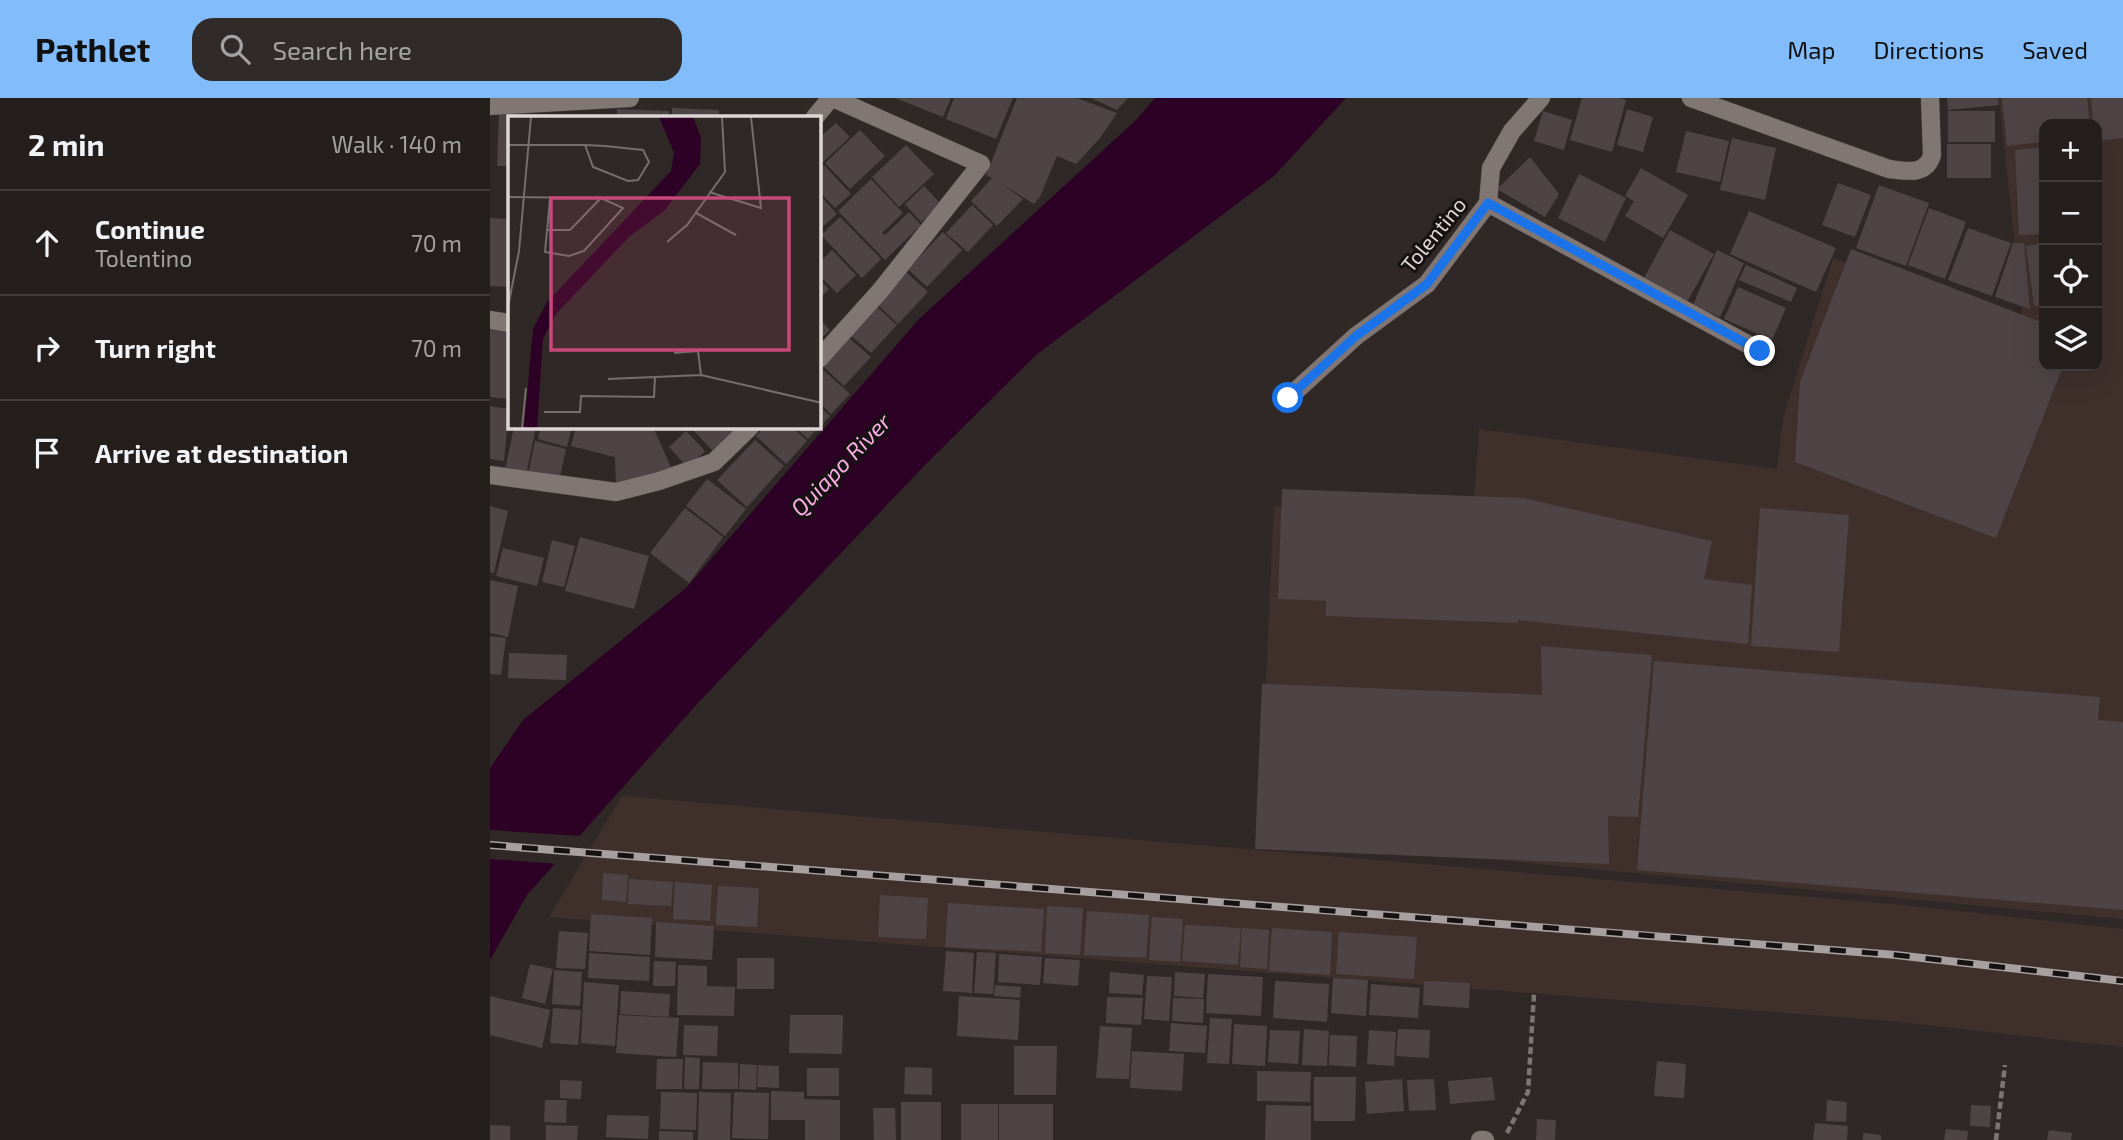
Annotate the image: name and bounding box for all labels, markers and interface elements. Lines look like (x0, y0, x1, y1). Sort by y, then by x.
search box (192, 18, 682, 81)
text: Pathlet (35, 29, 150, 69)
icon: search (216, 30, 254, 68)
text: Search here (272, 34, 412, 65)
text: Map (1787, 35, 1835, 64)
text: Directions (1873, 35, 1984, 64)
text: Saved (2022, 35, 2088, 64)
inset map (508, 116, 821, 429)
map controls (2039, 119, 2102, 371)
button: + (2039, 119, 2102, 182)
text: 2 min (28, 126, 105, 162)
text: Walk · 140 m (331, 130, 462, 158)
button: − (2039, 182, 2102, 245)
street label: Tolentino (1395, 192, 1471, 276)
text: Continue (95, 213, 205, 244)
icon: ahead (28, 224, 66, 262)
text: 70 m (411, 229, 462, 257)
text: Tolentino (95, 244, 192, 272)
button: locate (2039, 245, 2102, 308)
button: layers (2039, 308, 2102, 371)
icon: right (28, 329, 66, 367)
text: Turn right (95, 332, 216, 363)
text: 70 m (411, 334, 462, 362)
route end (1744, 335, 1775, 366)
route start (1272, 382, 1303, 413)
water label: Quiapo River (784, 406, 897, 522)
icon: arrive (28, 434, 66, 472)
text: Arrive at destination (95, 437, 348, 468)

